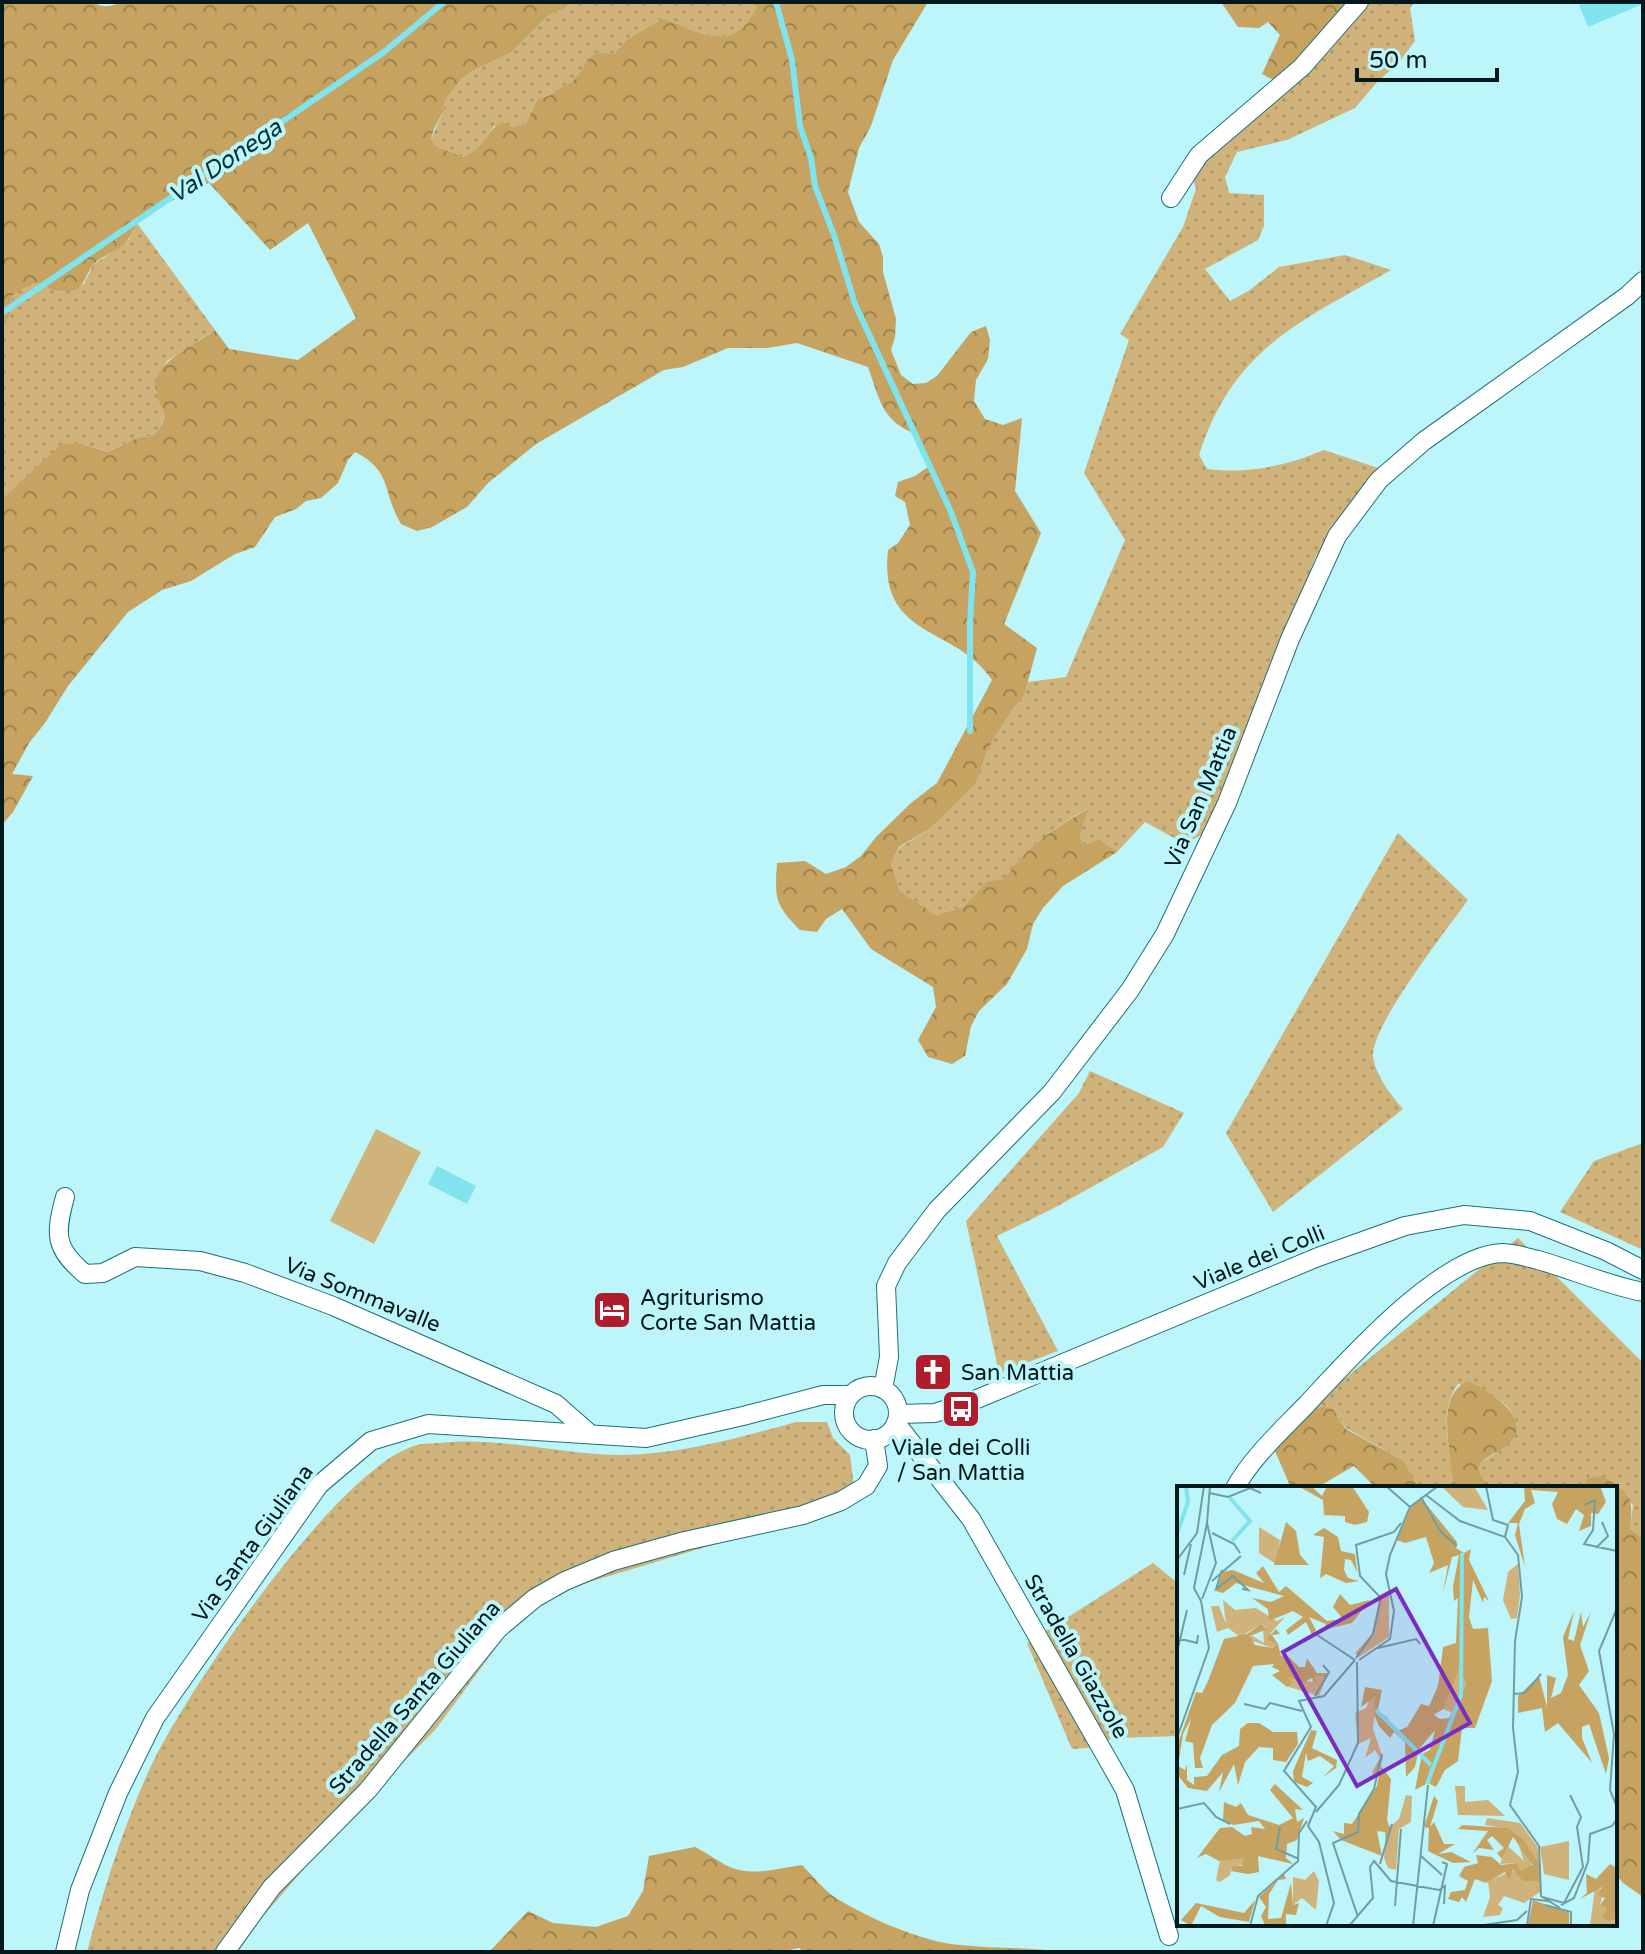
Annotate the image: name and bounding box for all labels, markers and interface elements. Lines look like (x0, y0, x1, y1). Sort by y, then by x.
scale bar (1357, 32, 1497, 82)
text: 50 m (1369, 46, 1427, 75)
water label: Val Donega (163, 113, 288, 210)
street label: Via San Mattia (1159, 723, 1243, 872)
street label: Viale dei Colli (1190, 1220, 1329, 1296)
street label: Via Sommavalle (281, 1252, 444, 1338)
place label: Agriturismo Corte San Mattia (640, 1285, 816, 1336)
hotel icon: Agriturismo Corte San Mattia (591, 1289, 633, 1331)
church icon: San Mattia (912, 1351, 954, 1393)
place label: San Mattia (961, 1360, 1074, 1386)
bus stop icon: Viale dei Colli / San Mattia (940, 1388, 982, 1430)
place label: Viale dei Colli / San Mattia (892, 1435, 1030, 1486)
street label: Via Santa Giuliana (187, 1460, 319, 1628)
inset map (1177, 1486, 1617, 1926)
street label: Stradella Giazzole (1019, 1570, 1134, 1743)
street label: Stradella Santa Giuliana (324, 1596, 506, 1800)

